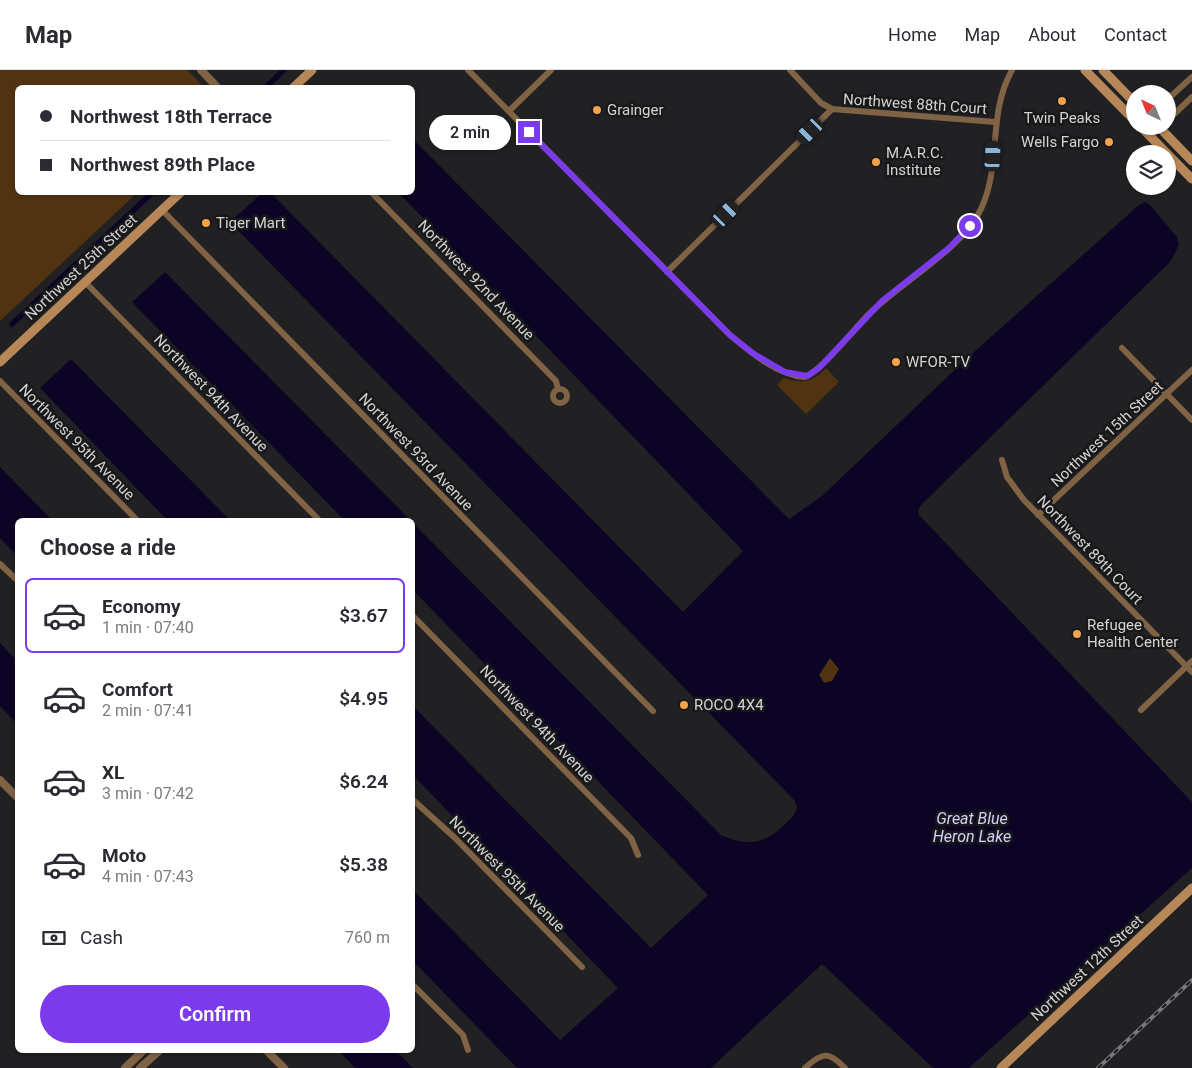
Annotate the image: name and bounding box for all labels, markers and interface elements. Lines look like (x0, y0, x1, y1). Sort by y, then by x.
text: Map (25, 21, 72, 49)
text: Home (888, 24, 937, 45)
text: Map (965, 24, 1000, 45)
text: About (1028, 24, 1076, 45)
text: Contact (1104, 24, 1167, 45)
north arrow (1126, 85, 1176, 135)
map controls (1126, 85, 1176, 195)
street label: Northwest 88th Court (842, 90, 988, 118)
marker: Twin Peaks (1056, 95, 1068, 107)
place label: Grainger (607, 101, 664, 119)
marker: Grainger (591, 104, 603, 116)
text: Northwest 18th Terrace (70, 105, 272, 128)
place label: Twin Peaks (1024, 109, 1100, 127)
callout: 2 min (429, 114, 512, 150)
car (793, 115, 826, 147)
route end (518, 121, 540, 143)
text: 2 min (450, 123, 490, 142)
place label: Wells Fargo (1021, 133, 1099, 151)
marker: Wells Fargo (1103, 136, 1115, 148)
car (984, 141, 1001, 171)
place label: M.A.R.C. Institute (886, 144, 944, 179)
button: layers (1126, 145, 1176, 195)
text: Northwest 89th Place (70, 153, 255, 176)
marker: M.A.R.C. Institute (870, 156, 882, 168)
car (710, 198, 741, 230)
street label: Northwest 25th Street (21, 210, 141, 324)
place label: Tiger Mart (216, 214, 285, 232)
route start (959, 215, 981, 237)
street label: Northwest 92nd Avenue (414, 216, 538, 344)
marker: Tiger Mart (200, 217, 212, 229)
street label: Northwest 94th Avenue (150, 331, 272, 455)
place label: WFOR-TV (906, 353, 970, 371)
marker: WFOR-TV (890, 356, 902, 368)
street label: Northwest 15th Street (1047, 377, 1167, 491)
street label: Northwest 95th Avenue (15, 380, 139, 504)
street label: Northwest 93rd Avenue (355, 389, 477, 515)
street label: Northwest 89th Court (1033, 492, 1147, 608)
text: Choose a ride (40, 535, 176, 560)
icon: car (42, 593, 87, 638)
text: Economy (102, 595, 181, 618)
text: $3.67 (339, 604, 388, 627)
place label: Refugee Health Center (1087, 616, 1178, 651)
text: 1 min · 07:40 (102, 618, 194, 637)
marker: Refugee Health Center (1071, 628, 1083, 640)
street label: Northwest 94th Avenue (476, 662, 598, 786)
icon: car (42, 676, 87, 721)
text: Comfort (102, 678, 173, 701)
text: $4.95 (339, 687, 388, 710)
place label: ROCO 4X4 (694, 696, 764, 714)
marker: ROCO 4X4 (678, 699, 690, 711)
text: 2 min · 07:41 (102, 701, 194, 720)
icon: car (42, 759, 87, 804)
text: XL (102, 761, 124, 784)
text: $6.24 (339, 770, 388, 793)
text: 3 min · 07:42 (102, 784, 194, 803)
water label: Great Blue Heron Lake (933, 809, 1011, 846)
street label: Northwest 95th Avenue (445, 812, 569, 936)
icon: car (42, 842, 87, 887)
text: Moto (102, 844, 146, 867)
text: $5.38 (339, 853, 388, 876)
text: 4 min · 07:43 (102, 867, 194, 886)
street label: Northwest 12th Street (1027, 911, 1147, 1025)
icon: cash (40, 924, 68, 952)
text: Cash (80, 926, 123, 949)
text: 760 m (345, 928, 390, 947)
button: Confirm (40, 985, 390, 1043)

